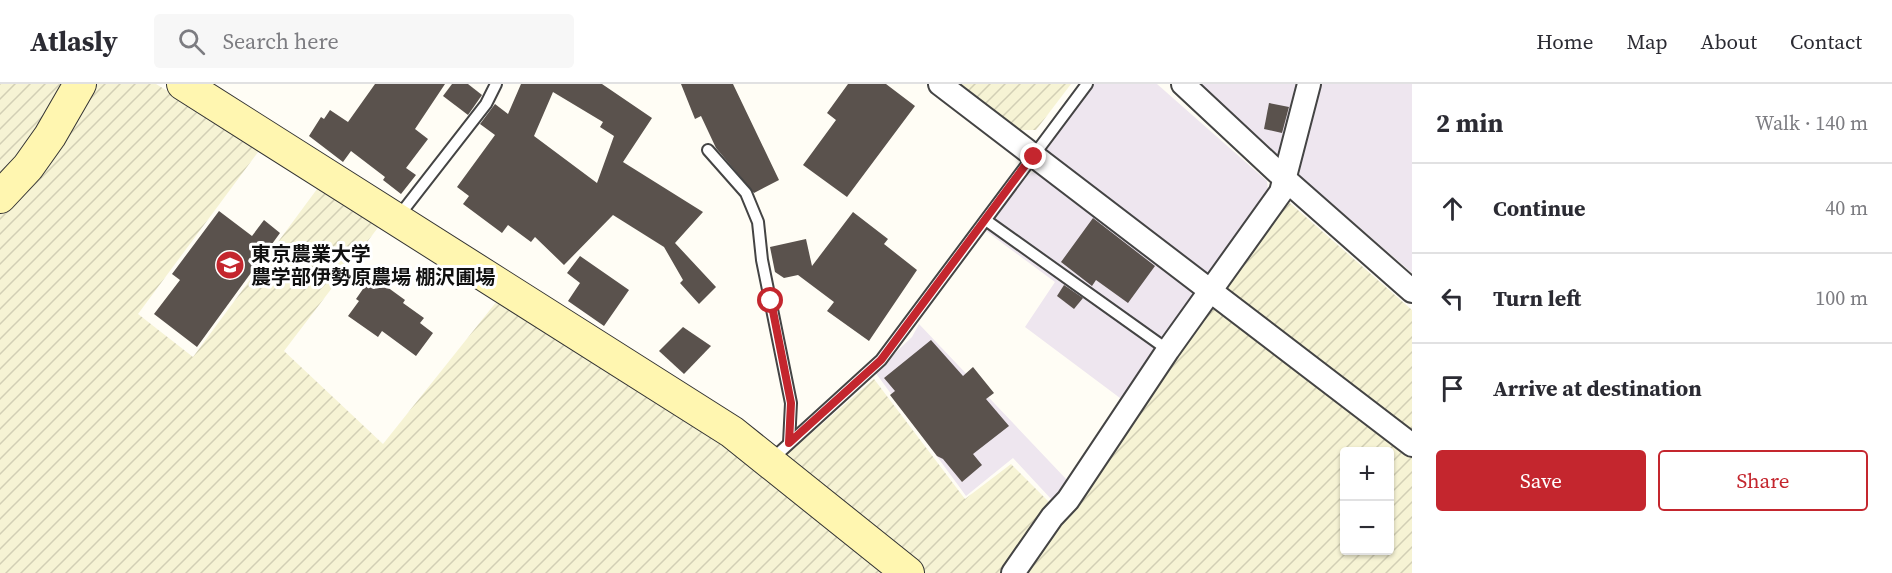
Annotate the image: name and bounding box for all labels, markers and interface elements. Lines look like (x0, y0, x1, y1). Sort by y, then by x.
search box (154, 14, 574, 68)
text: Atlasly (30, 22, 118, 60)
icon: search (175, 25, 208, 58)
text: Search here (223, 26, 339, 56)
text: Home (1536, 27, 1594, 56)
text: Map (1627, 27, 1668, 56)
text: About (1701, 27, 1757, 56)
text: Contact (1790, 27, 1862, 56)
text: 2 min (1436, 105, 1503, 141)
text: Walk · 140 m (1755, 109, 1868, 137)
route end (1020, 143, 1046, 169)
icon: ahead (1436, 192, 1469, 225)
text: Continue (1493, 193, 1586, 223)
text: 40 m (1825, 194, 1868, 222)
place label: 東京農業大学 農学部伊勢原農場 棚沢圃場 (251, 240, 495, 291)
school or university icon: 東京農業大学 農学部伊勢原農場 棚沢圃場 (214, 249, 246, 281)
icon: left (1436, 282, 1469, 315)
text: Turn left (1493, 283, 1581, 313)
text: 100 m (1815, 284, 1868, 312)
route start (757, 287, 783, 313)
icon: arrive (1436, 372, 1469, 405)
text: Arrive at destination (1493, 373, 1702, 403)
map controls (1340, 447, 1394, 555)
button: + (1340, 447, 1394, 501)
button: Save (1436, 450, 1646, 511)
button: Share (1658, 450, 1868, 511)
button: − (1340, 501, 1394, 555)

